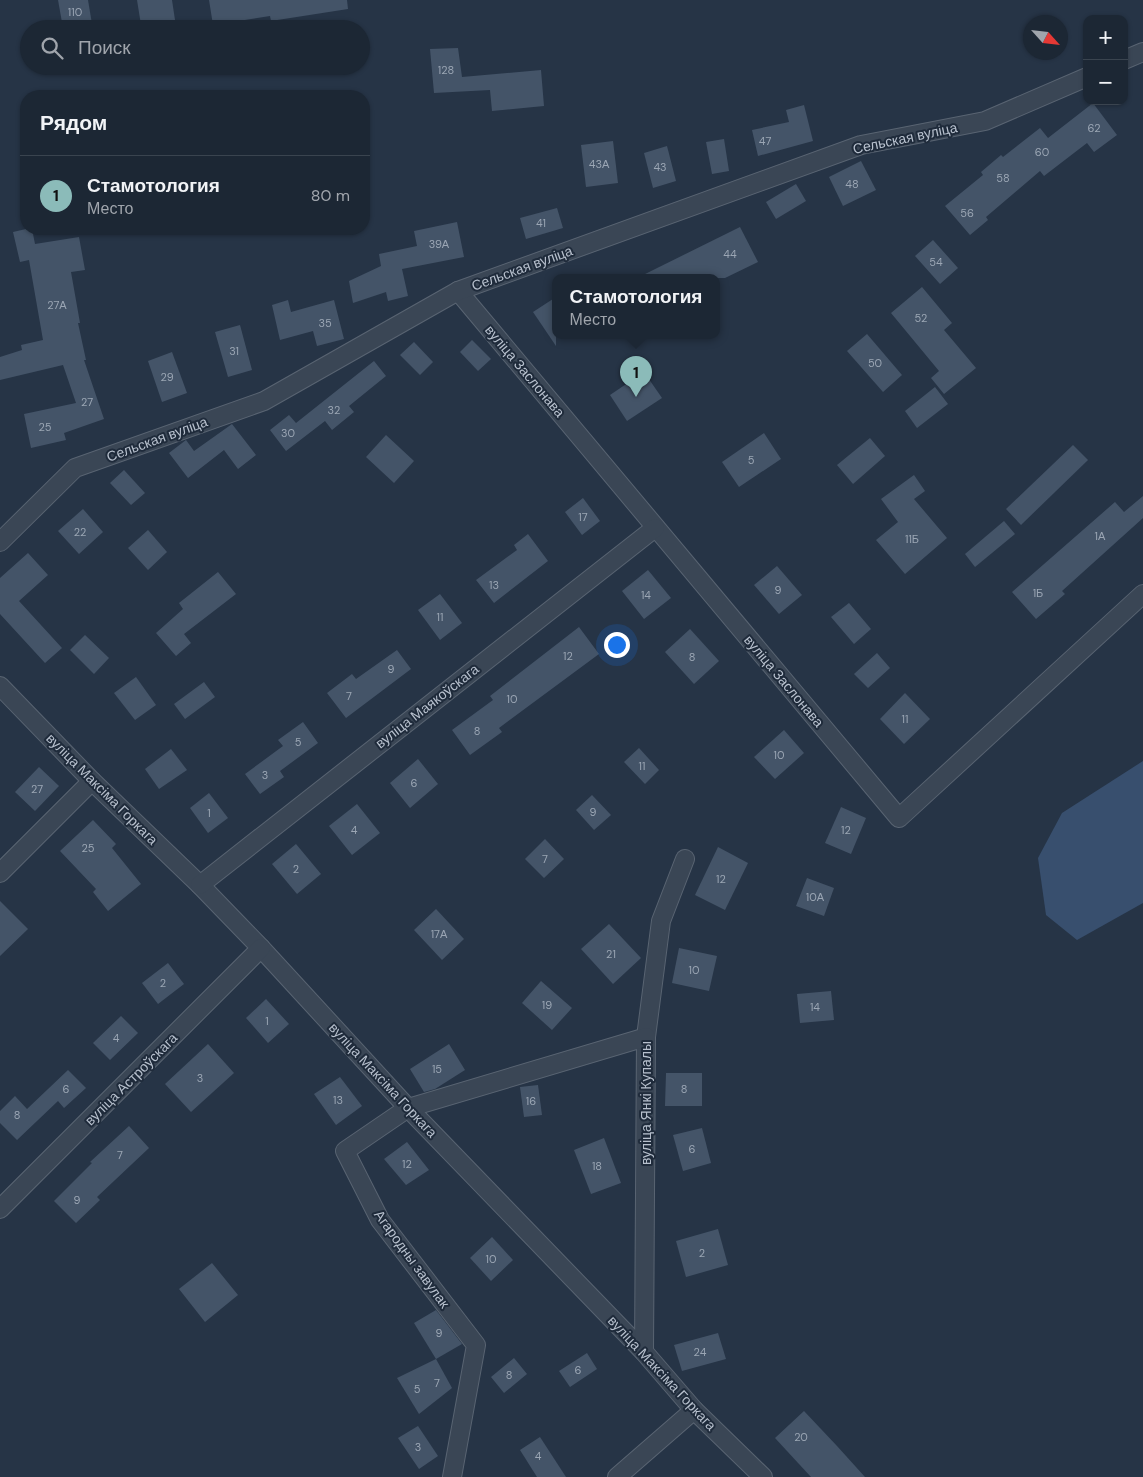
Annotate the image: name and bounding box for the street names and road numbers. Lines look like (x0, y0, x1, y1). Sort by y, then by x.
street label: Сельская вуліца (851, 118, 959, 158)
street label: Сельская вуліца (469, 241, 575, 295)
street label: вуліца Заслонава (481, 321, 569, 421)
street label: Сельская вуліца (104, 412, 210, 466)
street label: вуліца Заслонава (740, 631, 828, 731)
street label: вуліца Маякоўскага (372, 660, 483, 752)
street label: вуліца Максіма Горкага (42, 729, 162, 849)
street label: вуліца Максіма Горкага (325, 1019, 441, 1141)
street label: вуліца Астроўскага (81, 1029, 181, 1129)
street label: вуліца Янкі Купалы (637, 1041, 655, 1165)
street label: Агародны завулак (370, 1206, 454, 1312)
street label: вуліца Максіма Горкага (604, 1312, 720, 1434)

